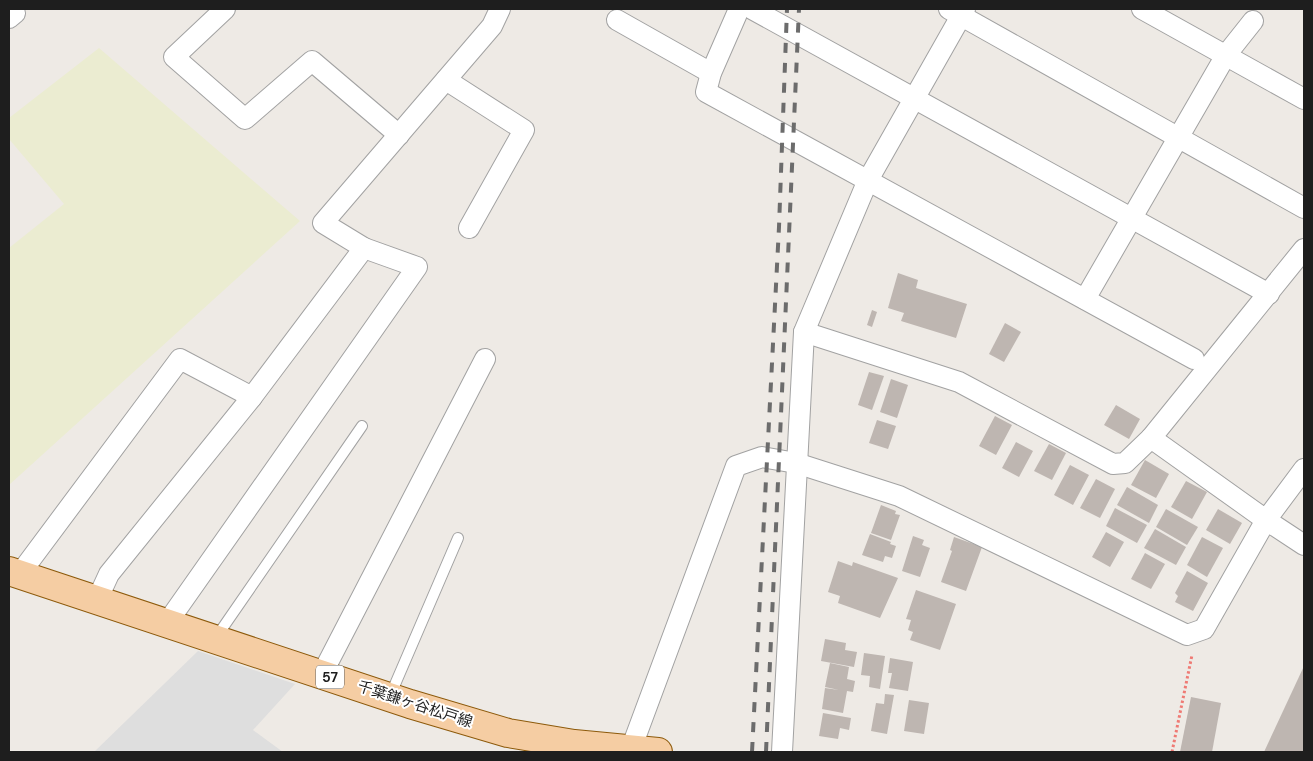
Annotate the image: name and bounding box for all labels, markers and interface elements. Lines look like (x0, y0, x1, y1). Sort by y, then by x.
road number: 57 (316, 666, 344, 689)
street label: 千葉鎌ヶ谷松戸線 (355, 676, 475, 732)

